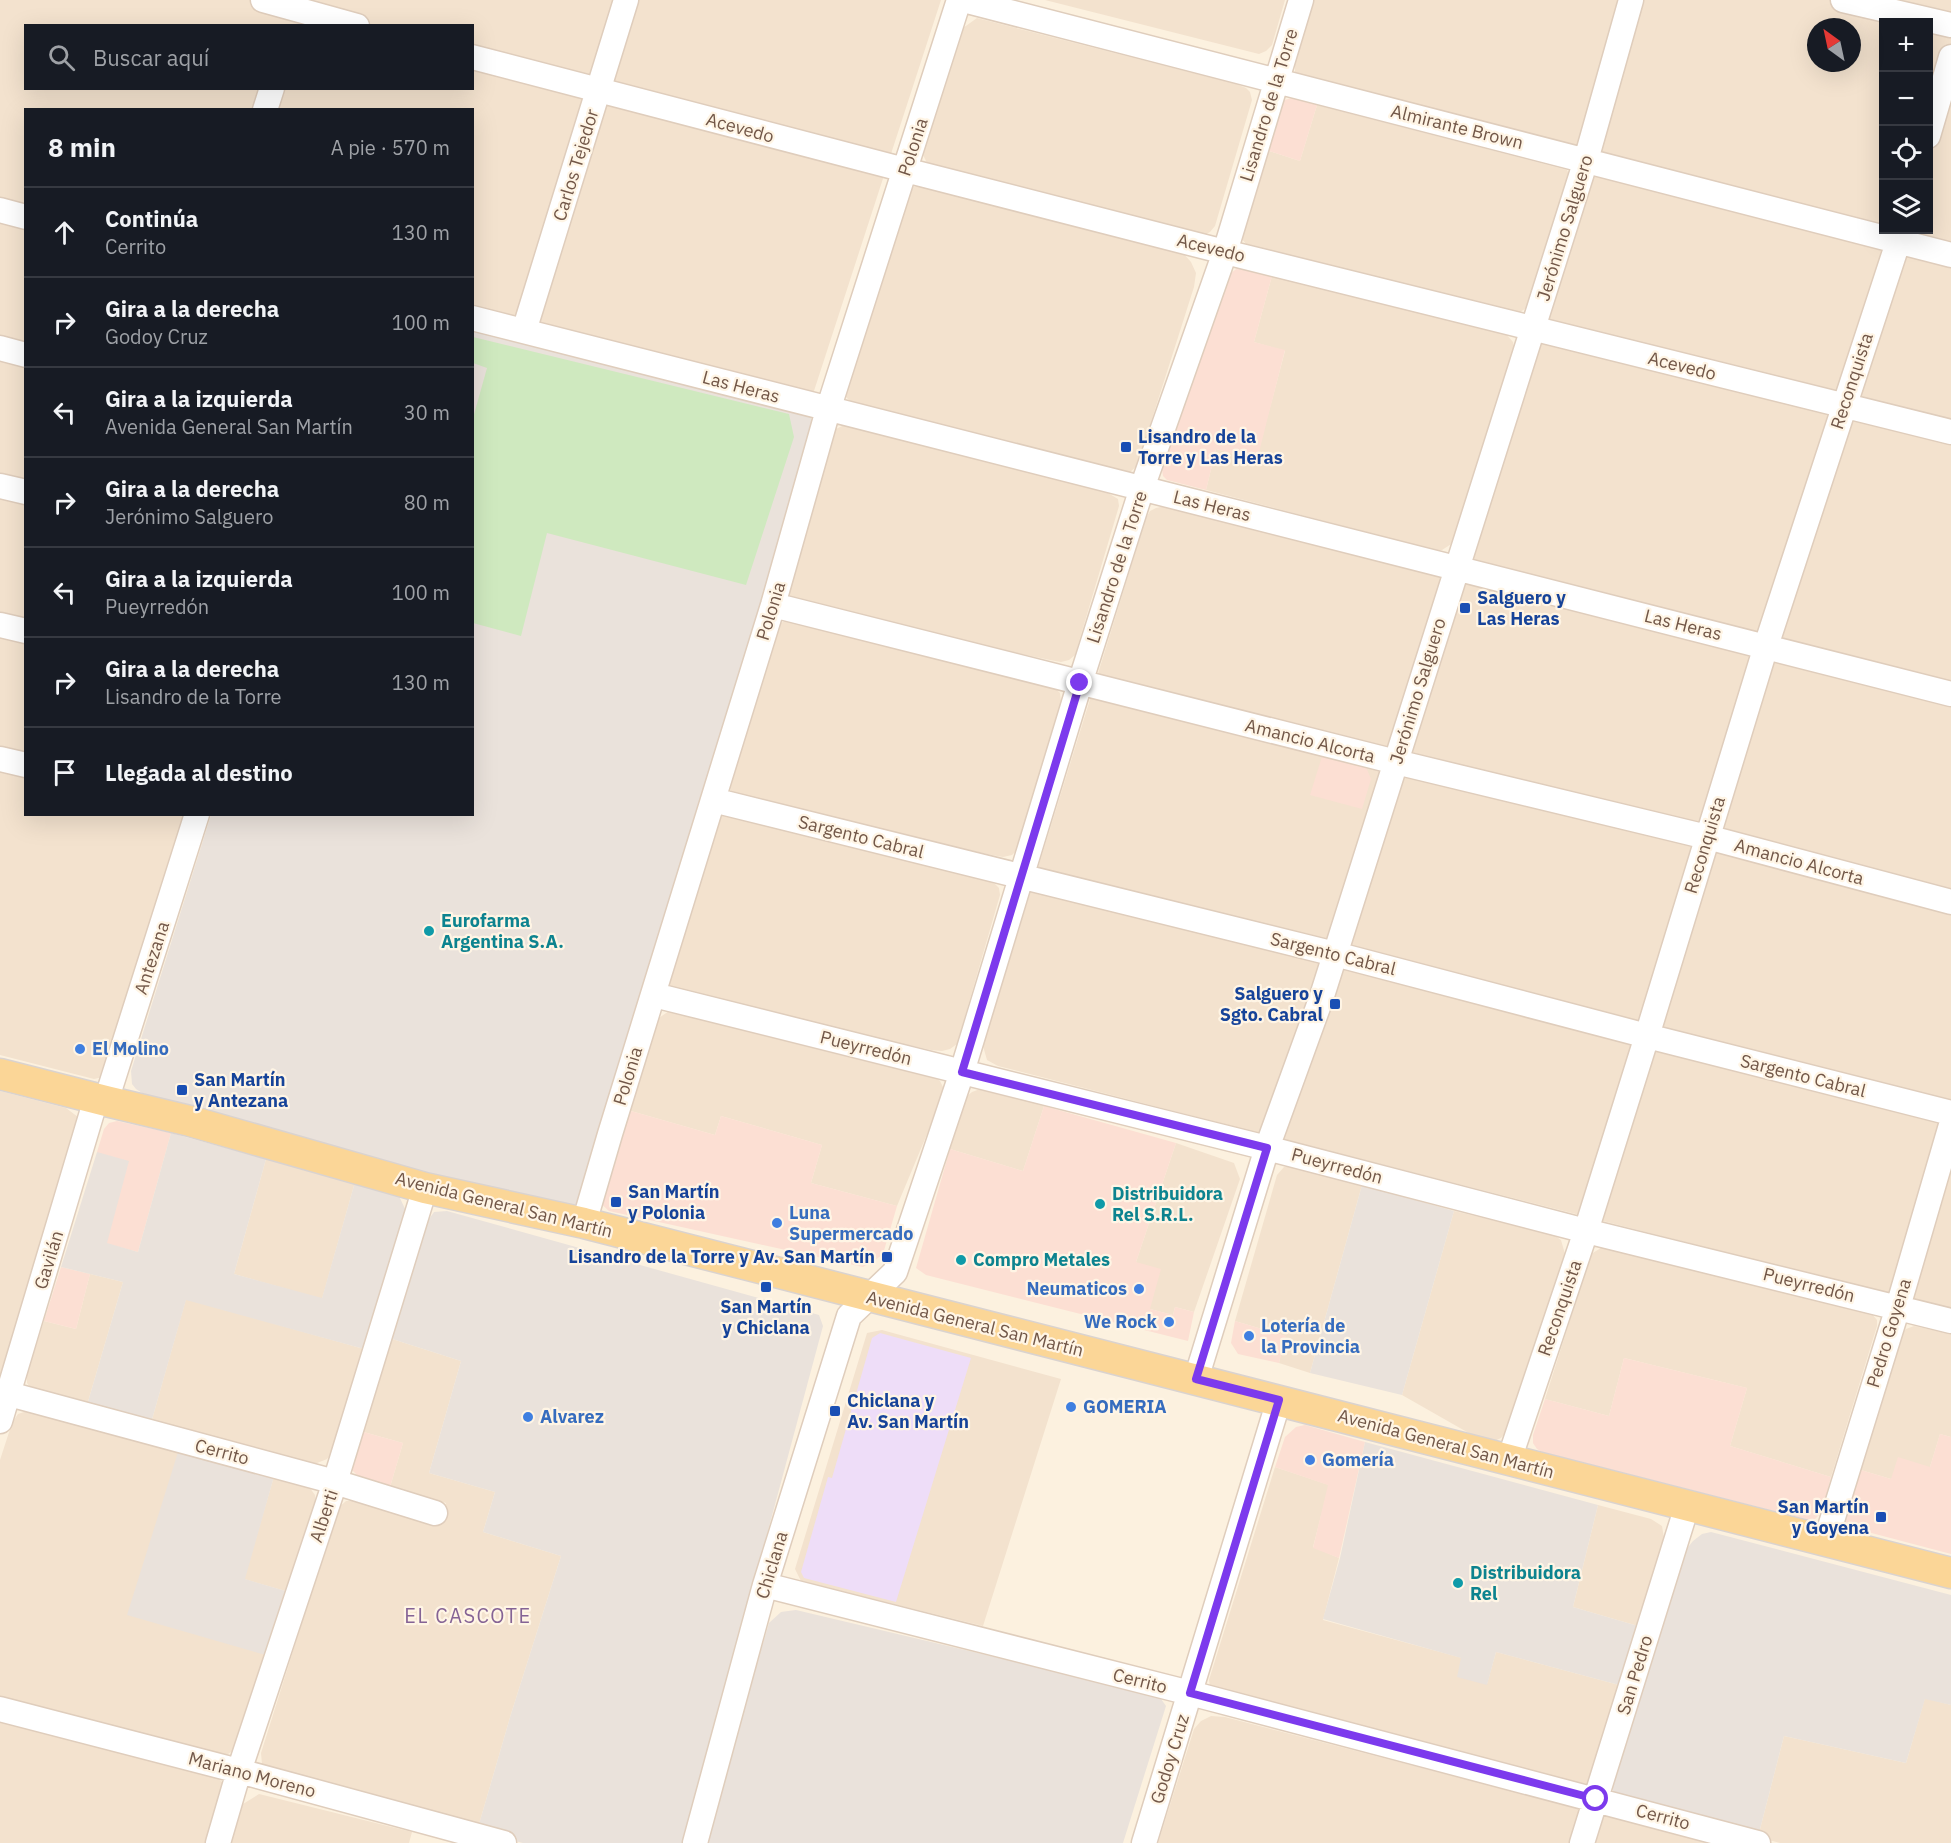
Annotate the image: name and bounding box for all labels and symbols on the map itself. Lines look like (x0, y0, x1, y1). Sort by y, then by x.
north arrow (1807, 18, 1861, 72)
street label: Lisandro de la Torre (1234, 25, 1303, 184)
street label: Almirante Brown (1389, 99, 1526, 154)
street label: Carlos Tejedor (548, 106, 604, 224)
street label: Acevedo (704, 107, 777, 148)
street label: Polonia (892, 114, 933, 179)
street label: Jerónimo Salguero (1531, 152, 1598, 304)
street label: Acevedo (1175, 228, 1248, 267)
street label: Reconquista (1825, 329, 1878, 432)
street label: Acevedo (1646, 346, 1719, 385)
street label: Las Heras (700, 365, 782, 408)
place label: Lisandro de la Torre y Las Heras (1138, 425, 1283, 469)
marker: Lisandro de la Torre y Las Heras (1119, 440, 1133, 454)
street label: Las Heras (1171, 485, 1253, 526)
street label: Lisandro de la Torre (1081, 488, 1152, 646)
street label: Polonia (751, 578, 790, 643)
place label: Salguero y Las Heras (1477, 586, 1566, 630)
marker: Salguero y Las Heras (1458, 601, 1472, 615)
street label: Las Heras (1642, 604, 1724, 645)
street label: Jerónimo Salguero (1384, 615, 1451, 767)
route end (1066, 669, 1092, 695)
street label: Amancio Alcorta (1243, 713, 1378, 768)
street label: Reconquista (1679, 793, 1730, 896)
street label: Sargento Cabral (796, 810, 926, 863)
street label: Amancio Alcorta (1732, 833, 1867, 890)
place label: Eurofarma Argentina S.A. (441, 909, 564, 953)
street label: Antezana (129, 918, 174, 997)
marker: Eurofarma Argentina S.A. (422, 924, 436, 938)
street label: Sargento Cabral (1268, 927, 1398, 980)
place label: Salguero y Sgto. Cabral (1220, 982, 1324, 1026)
marker: Salguero y Sgto. Cabral (1328, 997, 1342, 1011)
street label: Pueyrredón (818, 1025, 914, 1070)
place label: El Molino (92, 1037, 169, 1060)
marker: El Molino (73, 1042, 87, 1056)
street label: Polonia (608, 1043, 647, 1108)
street label: Sargento Cabral (1738, 1049, 1868, 1102)
place label: San Martín y Antezana (194, 1068, 288, 1112)
marker: San Martín y Antezana (175, 1083, 189, 1097)
street label: Pueyrredón (1289, 1142, 1385, 1189)
street label: Avenida General San Martín (393, 1166, 615, 1243)
place label: San Martín y Polonia (628, 1180, 720, 1224)
place label: Distribuidora Rel S.R.L. (1112, 1182, 1223, 1226)
marker: San Martín y Polonia (609, 1195, 623, 1209)
marker: Distribuidora Rel S.R.L. (1093, 1197, 1107, 1211)
place label: Luna Supermercado (789, 1201, 913, 1245)
marker: Luna Supermercado (770, 1216, 784, 1230)
street label: Gavilán (29, 1228, 68, 1292)
place label: Lisandro de la Torre y Av. San Martín (568, 1245, 875, 1268)
place label: Compro Metales (973, 1248, 1110, 1271)
marker: Lisandro de la Torre y Av. San Martín (880, 1250, 894, 1264)
marker: Compro Metales (954, 1253, 968, 1267)
street label: Reconquista (1532, 1256, 1587, 1359)
street label: Pueyrredón (1761, 1262, 1857, 1307)
street label: Pedro Goyena (1861, 1275, 1916, 1390)
place label: Neumaticos (1026, 1277, 1127, 1300)
marker: San Martín y Chiclana (759, 1280, 773, 1294)
marker: Neumaticos (1132, 1282, 1146, 1296)
street label: Avenida General San Martín (864, 1285, 1086, 1362)
place label: San Martín y Chiclana (720, 1295, 812, 1339)
place label: We Rock (1084, 1310, 1158, 1333)
place label: Lotería de la Provincia (1261, 1314, 1360, 1358)
marker: We Rock (1162, 1315, 1176, 1329)
marker: Lotería de la Provincia (1242, 1329, 1256, 1343)
place label: Chiclana y Av. San Martín (847, 1389, 969, 1433)
place label: GOMERIA (1083, 1395, 1167, 1418)
marker: GOMERIA (1064, 1400, 1078, 1414)
marker: Chiclana y Av. San Martín (828, 1404, 842, 1418)
street label: Avenida General San Martín (1335, 1404, 1557, 1483)
place label: Alvarez (540, 1405, 604, 1428)
marker: Alvarez (521, 1410, 535, 1424)
street label: Cerrito (193, 1433, 252, 1470)
place label: Gomería (1322, 1448, 1394, 1471)
marker: Gomería (1303, 1453, 1317, 1467)
street label: Alberti (304, 1486, 343, 1545)
place label: San Martín y Goyena (1777, 1495, 1869, 1539)
marker: San Martín y Goyena (1874, 1510, 1888, 1524)
street label: Chiclana (750, 1528, 793, 1601)
place label: Distribuidora Rel (1470, 1561, 1581, 1605)
marker: Distribuidora Rel (1451, 1576, 1465, 1590)
district label: EL CASCOTE (404, 1602, 532, 1629)
street label: San Pedro (1612, 1632, 1658, 1717)
street label: Cerrito (1111, 1663, 1170, 1698)
street label: Godoy Cruz (1145, 1711, 1194, 1807)
street label: Mariano Moreno (186, 1746, 318, 1803)
route start (1582, 1785, 1608, 1811)
street label: Cerrito (1634, 1798, 1693, 1835)

